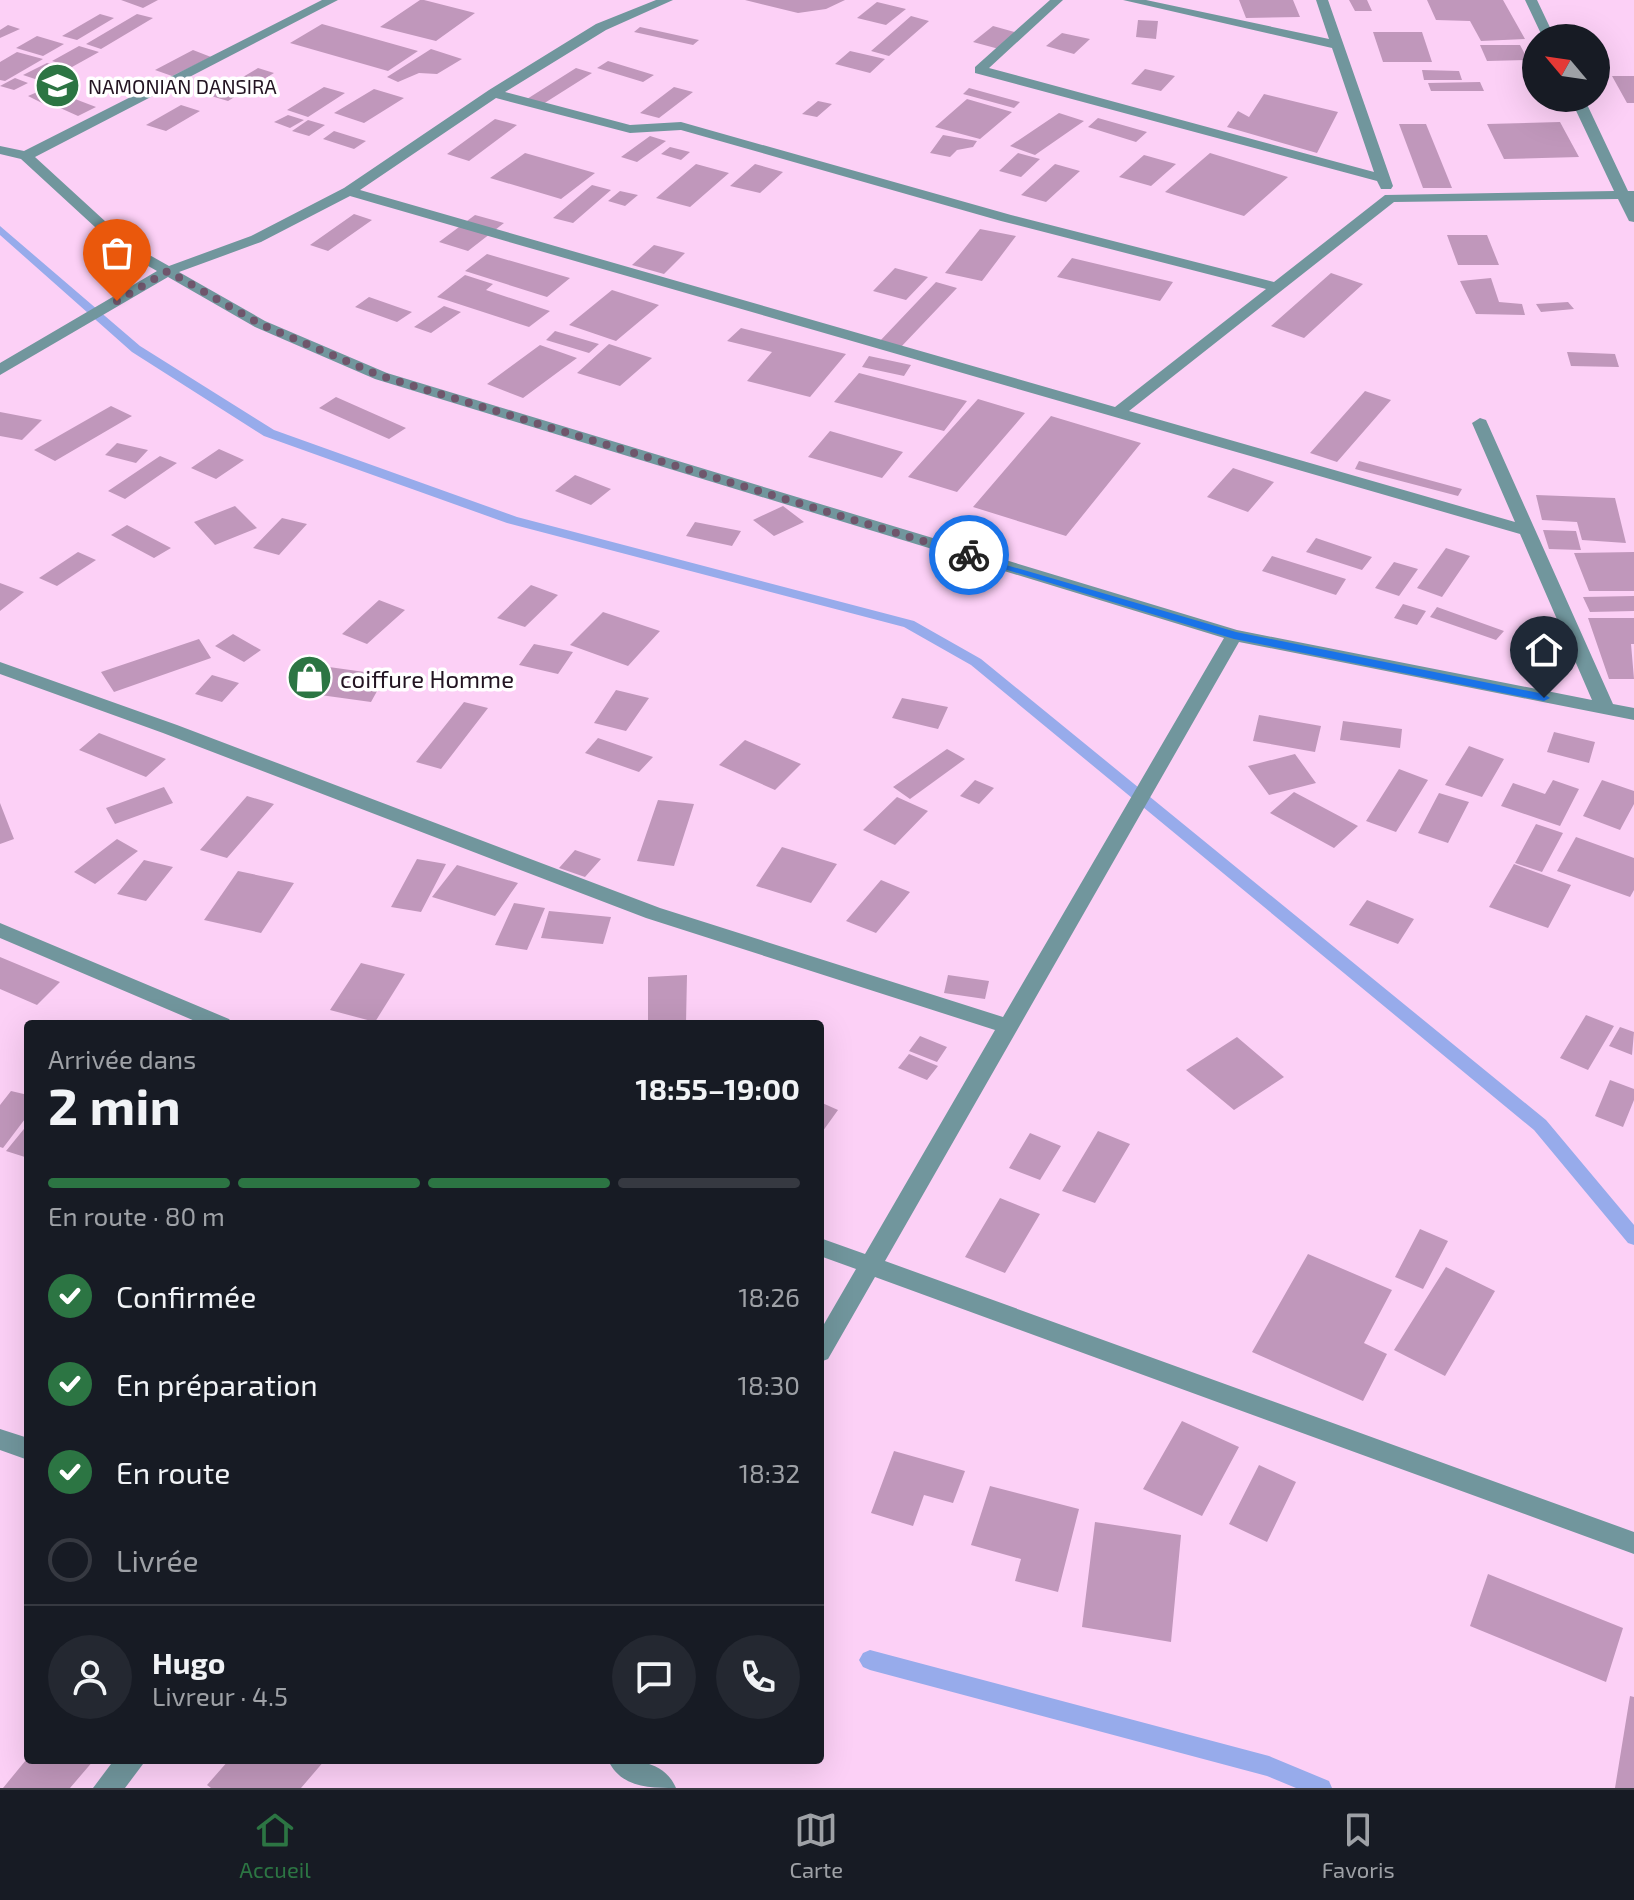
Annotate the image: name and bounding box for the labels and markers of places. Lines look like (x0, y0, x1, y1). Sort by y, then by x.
school or university icon: NAMONIAN DANSIRA (33, 62, 81, 110)
place label: NAMONIAN DANSIRA (88, 74, 277, 98)
pin (83, 219, 151, 301)
pin (1510, 616, 1578, 698)
shop icon: coiffure Homme (285, 654, 333, 702)
place label: coiffure Homme (340, 664, 514, 693)

